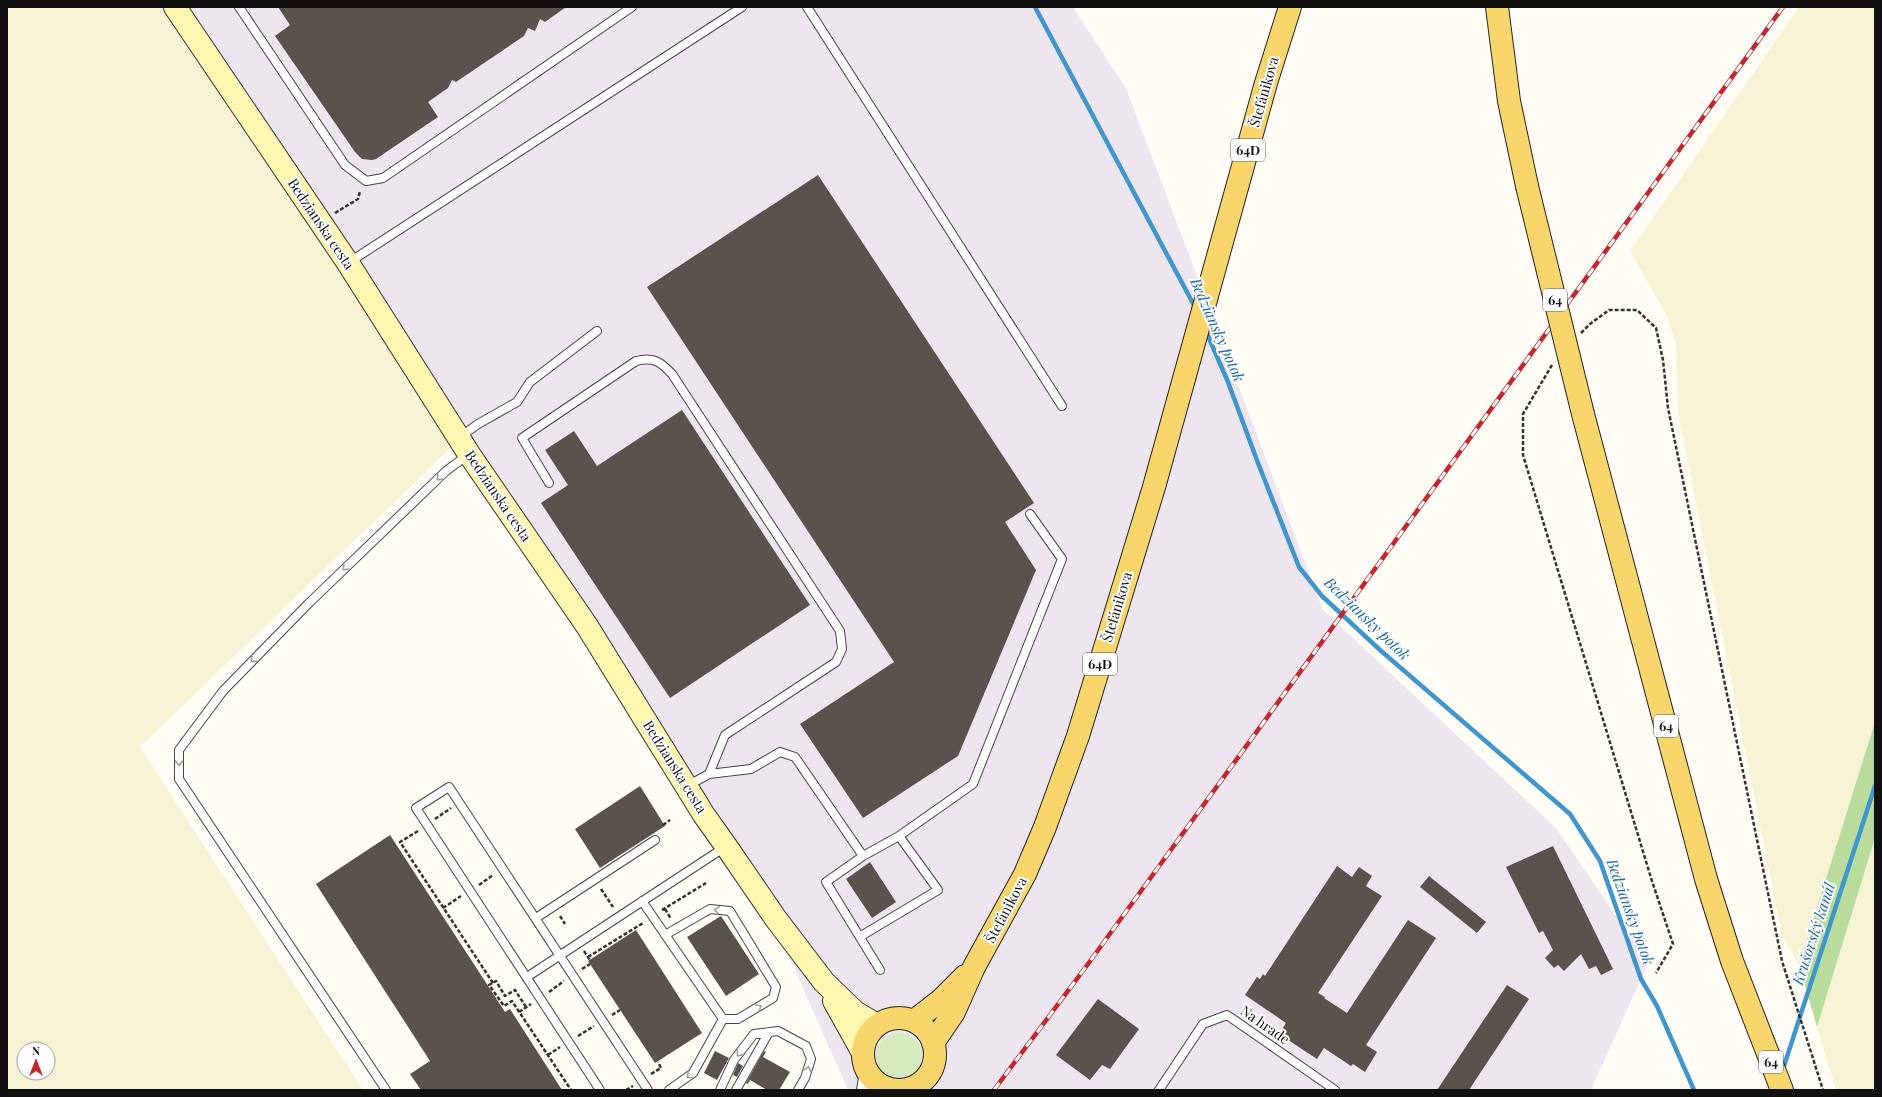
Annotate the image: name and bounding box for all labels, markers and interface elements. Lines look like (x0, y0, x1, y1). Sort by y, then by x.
street label: Štefánikova (1244, 54, 1283, 129)
road number: 64D (1231, 139, 1265, 161)
street label: Bedzianska cesta (284, 174, 359, 273)
water label: Bedziansky potok (1186, 273, 1250, 385)
road number: 64 (1543, 289, 1567, 311)
street label: Bedzianska cesta (461, 446, 536, 545)
one-way arrow (436, 473, 444, 481)
one-way arrow (342, 563, 350, 571)
street label: Štefánikova (1097, 569, 1136, 644)
water label: Bedziansky potok (1320, 572, 1415, 665)
road number: 64D (1083, 653, 1117, 675)
one-way arrow (250, 655, 258, 663)
road number: 64 (1654, 715, 1678, 737)
street label: Bedzianska cesta (639, 717, 712, 817)
one-way arrow (175, 760, 183, 766)
water label: Bedziansky potok (1602, 855, 1660, 968)
street label: Štefánikova (980, 873, 1031, 946)
water label: Krušovský kanál (1787, 879, 1839, 988)
one-way arrow (714, 906, 720, 915)
street label: Na hrade (1237, 1001, 1294, 1048)
one-way arrow (755, 1004, 762, 1011)
north arrow (16, 1041, 56, 1081)
text: N (32, 1043, 40, 1058)
one-way arrow (736, 1050, 744, 1057)
road number: 64 (1759, 1051, 1783, 1073)
one-way arrow (803, 1065, 812, 1072)
one-way arrow (686, 1071, 693, 1078)

